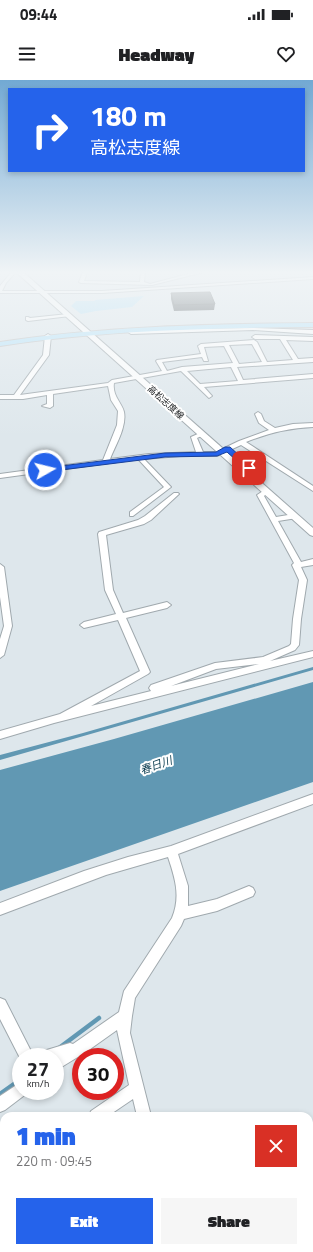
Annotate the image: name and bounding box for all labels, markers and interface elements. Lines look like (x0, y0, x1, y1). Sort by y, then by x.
text: 09:44 (20, 3, 57, 26)
text: Headway (119, 41, 194, 68)
icon: menu (16, 43, 38, 65)
icon: heart (275, 43, 297, 65)
text: 180 m (90, 94, 167, 137)
icon: right (24, 104, 76, 156)
text: 高松志度線 (90, 134, 180, 161)
street label: 高松志度線 (145, 382, 188, 423)
position arrow (24, 449, 66, 491)
pin (232, 451, 266, 485)
icon: arrive (238, 457, 260, 479)
water label: 春日川 (138, 752, 175, 778)
speed limit sign: 30 (72, 1048, 124, 1100)
text: 27 (27, 1053, 49, 1084)
text: km/h (27, 1076, 49, 1091)
text: 1 min (16, 1118, 76, 1154)
button: close (255, 1125, 297, 1167)
text: 220 m · 09:45 (16, 1151, 92, 1171)
button: Exit (16, 1198, 153, 1244)
button: Share (161, 1198, 297, 1244)

